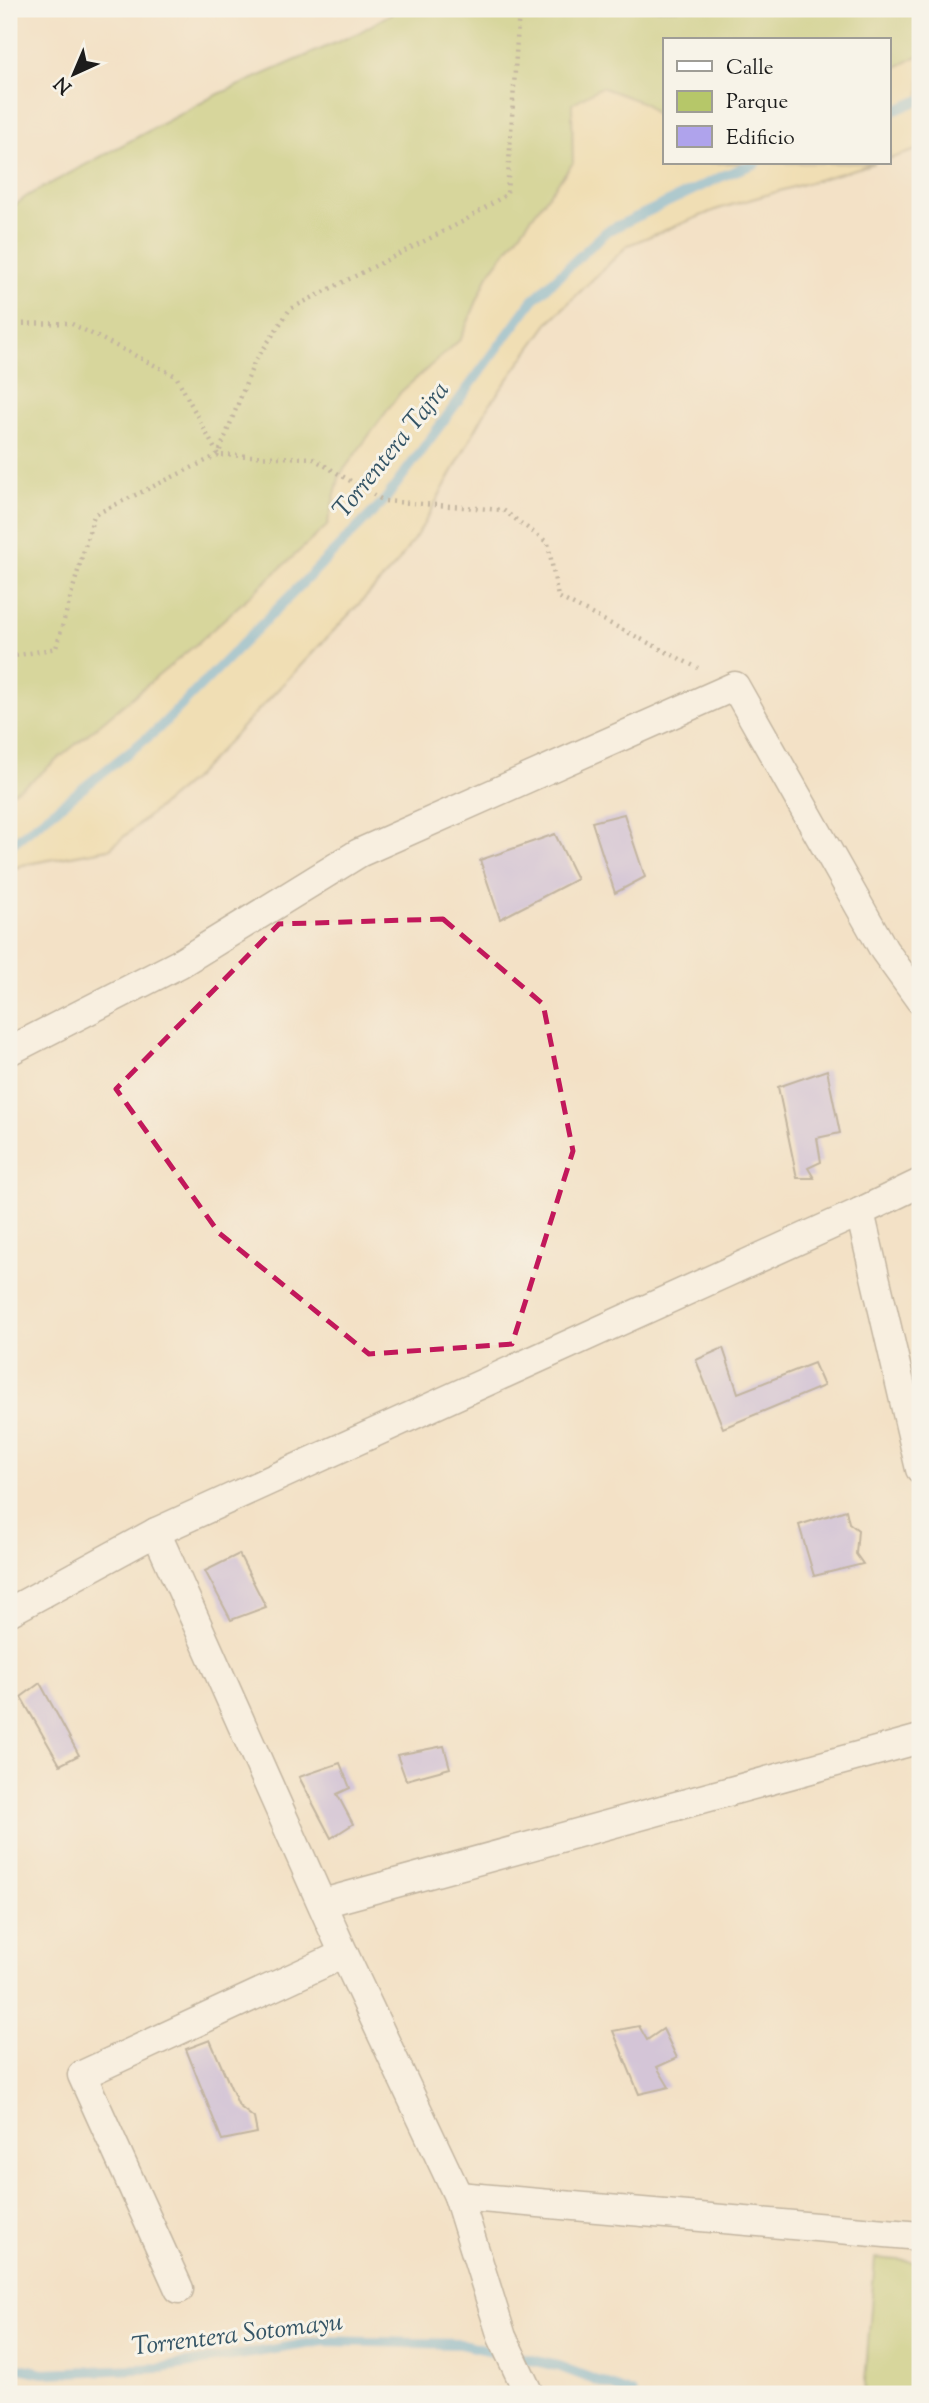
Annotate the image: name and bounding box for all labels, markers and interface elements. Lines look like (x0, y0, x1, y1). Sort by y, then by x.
north arrow (38, 38, 108, 108)
legend (663, 38, 890, 164)
text: Calle (726, 54, 774, 84)
text: N (49, 69, 79, 99)
text: Parque (726, 88, 788, 118)
text: Edificio (726, 124, 795, 154)
water label: Torrentera Tajra (325, 374, 459, 527)
water label: Torrentera Sotomayu (130, 2304, 345, 2367)

